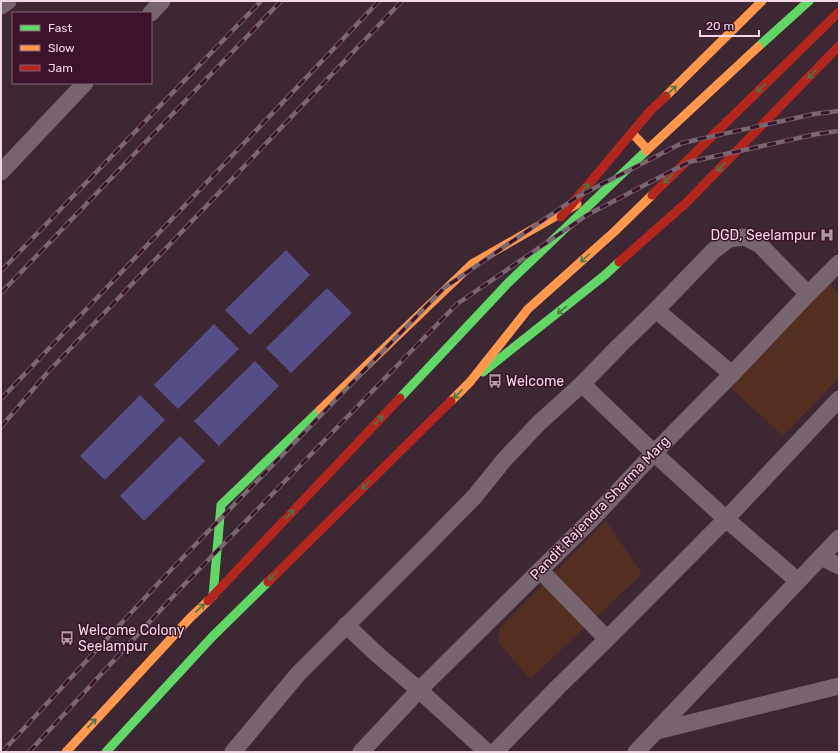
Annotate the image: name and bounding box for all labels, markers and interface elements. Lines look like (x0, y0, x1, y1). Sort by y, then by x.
legend (12, 12, 152, 84)
scale bar (700, 12, 759, 38)
text: 20 m (706, 19, 734, 33)
text: Fast (48, 21, 72, 35)
text: Slow (48, 41, 75, 55)
text: Jam (48, 61, 73, 75)
one-way arrow (807, 69, 817, 79)
one-way arrow (756, 84, 766, 93)
one-way arrow (667, 85, 677, 95)
one-way arrow (716, 162, 726, 172)
one-way arrow (663, 175, 673, 184)
one-way arrow (581, 182, 590, 193)
place label: DGD, Seelampur (710, 227, 817, 244)
hospital icon: DGD, Seelampur (819, 227, 835, 243)
one-way arrow (580, 254, 590, 263)
one-way arrow (556, 305, 567, 314)
bus stop icon: Welcome (487, 373, 503, 389)
place label: Welcome (506, 373, 564, 390)
one-way arrow (453, 389, 463, 399)
one-way arrow (374, 415, 384, 425)
street label: Pandit Rajendra Sharma Marg (527, 432, 673, 584)
one-way arrow (361, 480, 371, 490)
one-way arrow (285, 509, 295, 519)
one-way arrow (268, 571, 278, 581)
one-way arrow (195, 603, 205, 613)
place label: Welcome Colony Seelampur (78, 622, 185, 655)
bus stop icon: Welcome Colony Seelampur (59, 630, 75, 646)
one-way arrow (87, 718, 97, 728)

